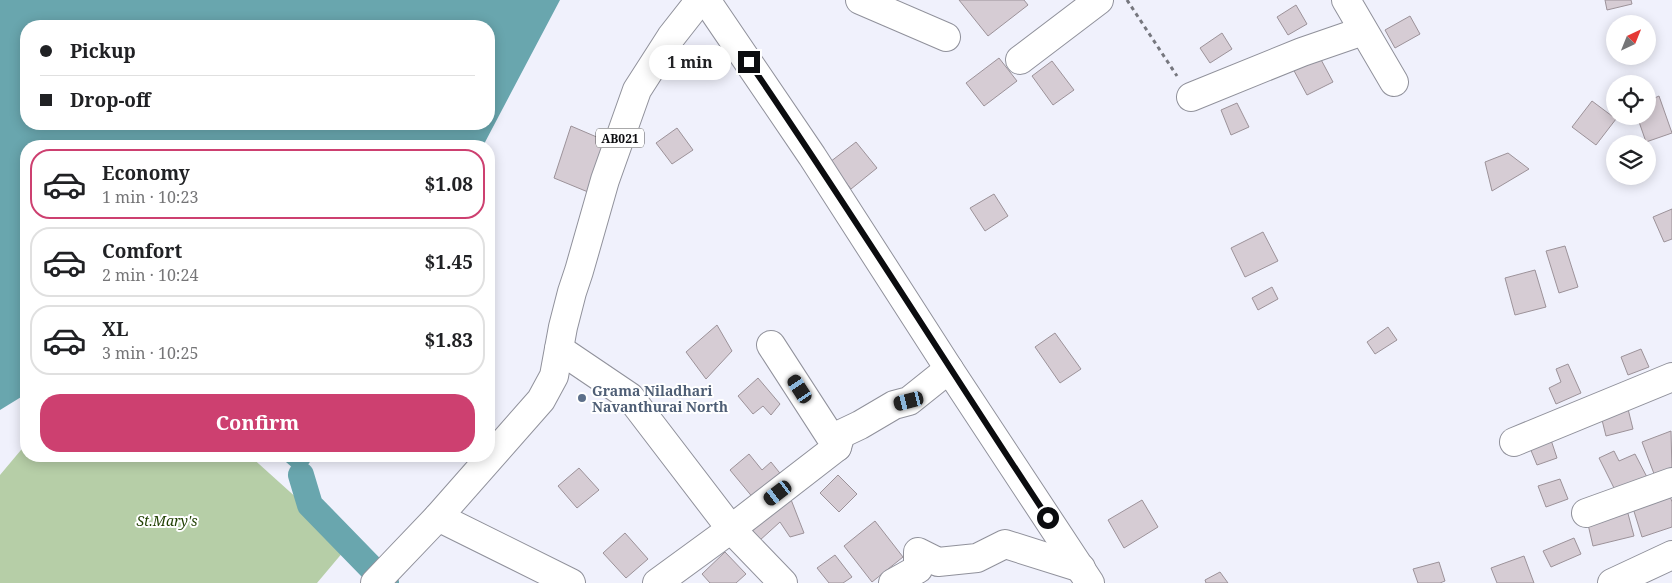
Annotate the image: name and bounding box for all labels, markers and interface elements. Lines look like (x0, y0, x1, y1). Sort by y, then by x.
north arrow (1606, 15, 1656, 65)
map controls (1606, 15, 1656, 185)
text: Pickup (70, 38, 136, 64)
callout: 1 min (649, 44, 732, 80)
text: 1 min (667, 51, 713, 73)
route end (738, 51, 760, 73)
button: locate (1606, 75, 1656, 125)
text: Drop-off (70, 87, 150, 113)
road number: AB021 (596, 128, 644, 148)
button: layers (1606, 135, 1656, 185)
text: Economy (102, 160, 190, 186)
icon: car (42, 162, 87, 207)
text: $1.08 (424, 171, 473, 197)
text: 1 min · 10:23 (102, 186, 198, 208)
text: Comfort (102, 238, 182, 264)
icon: car (42, 240, 87, 285)
text: $1.45 (424, 249, 473, 275)
text: 2 min · 10:24 (102, 264, 198, 286)
text: XL (102, 316, 128, 342)
icon: car (42, 318, 87, 363)
text: $1.83 (424, 327, 473, 353)
text: 3 min · 10:25 (102, 342, 198, 364)
car (785, 372, 814, 406)
place label: Grama Niladhari Navanthurai North (592, 381, 728, 416)
car (892, 390, 925, 412)
marker: Grama Niladhari Navanthurai North (576, 392, 588, 404)
button: Confirm (40, 394, 475, 452)
car (761, 478, 794, 508)
route start (1037, 507, 1059, 529)
park label: St.Mary's (136, 511, 198, 530)

